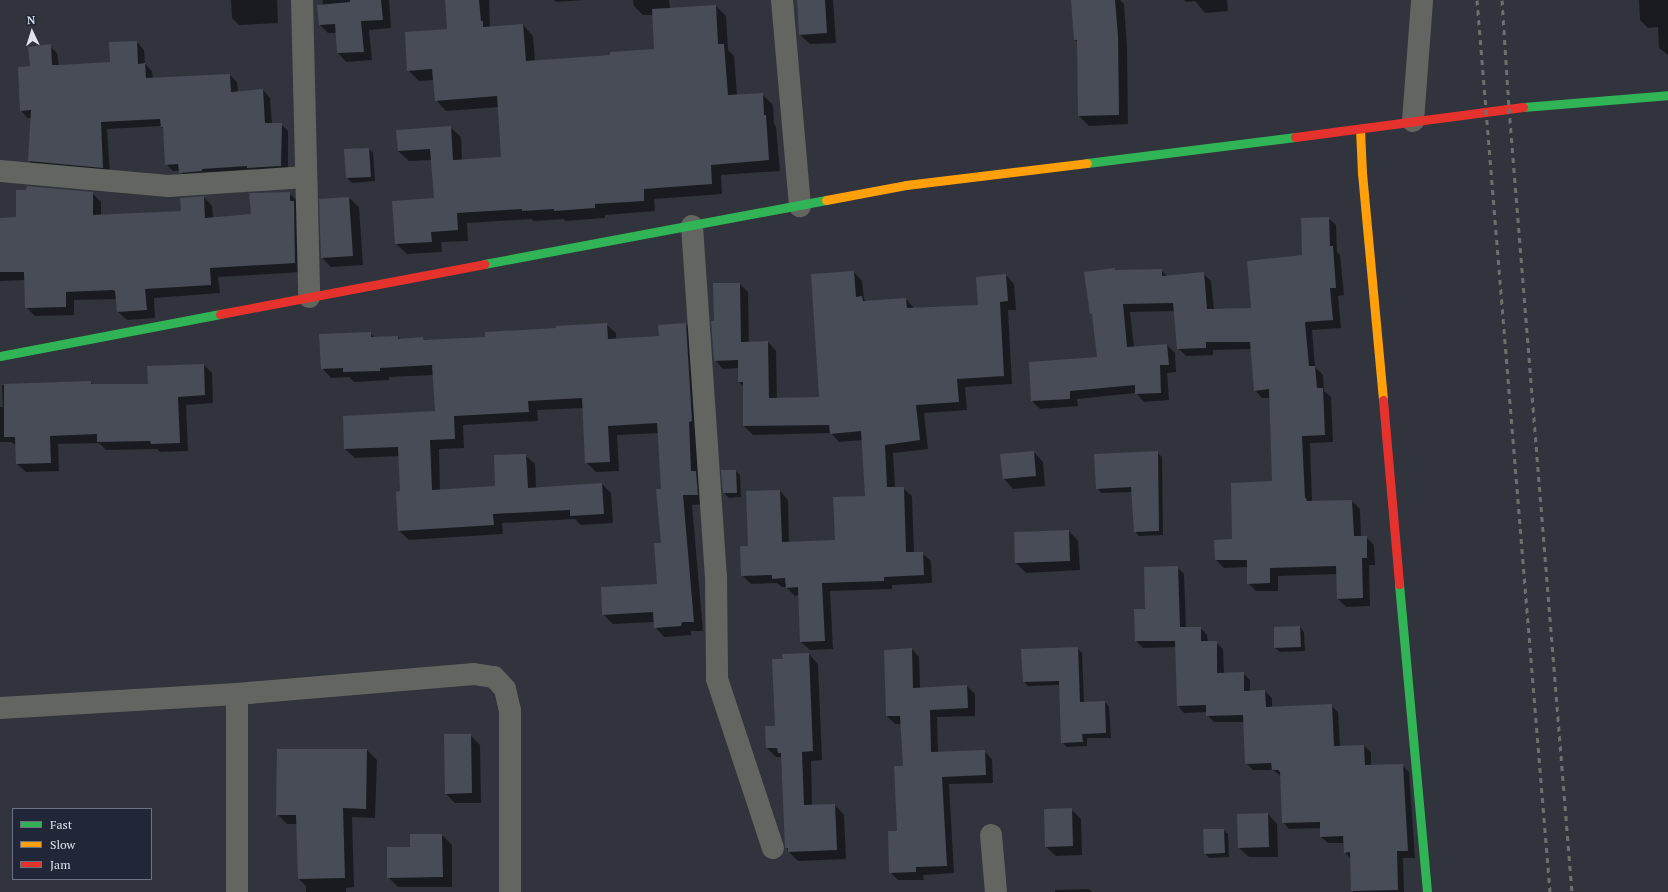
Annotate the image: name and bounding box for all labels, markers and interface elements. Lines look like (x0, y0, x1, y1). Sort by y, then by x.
north arrow (12, 12, 52, 52)
text: N (27, 13, 36, 27)
legend (12, 808, 152, 880)
text: Fast (50, 817, 72, 832)
text: Slow (50, 837, 75, 852)
text: Jam (50, 857, 71, 872)

